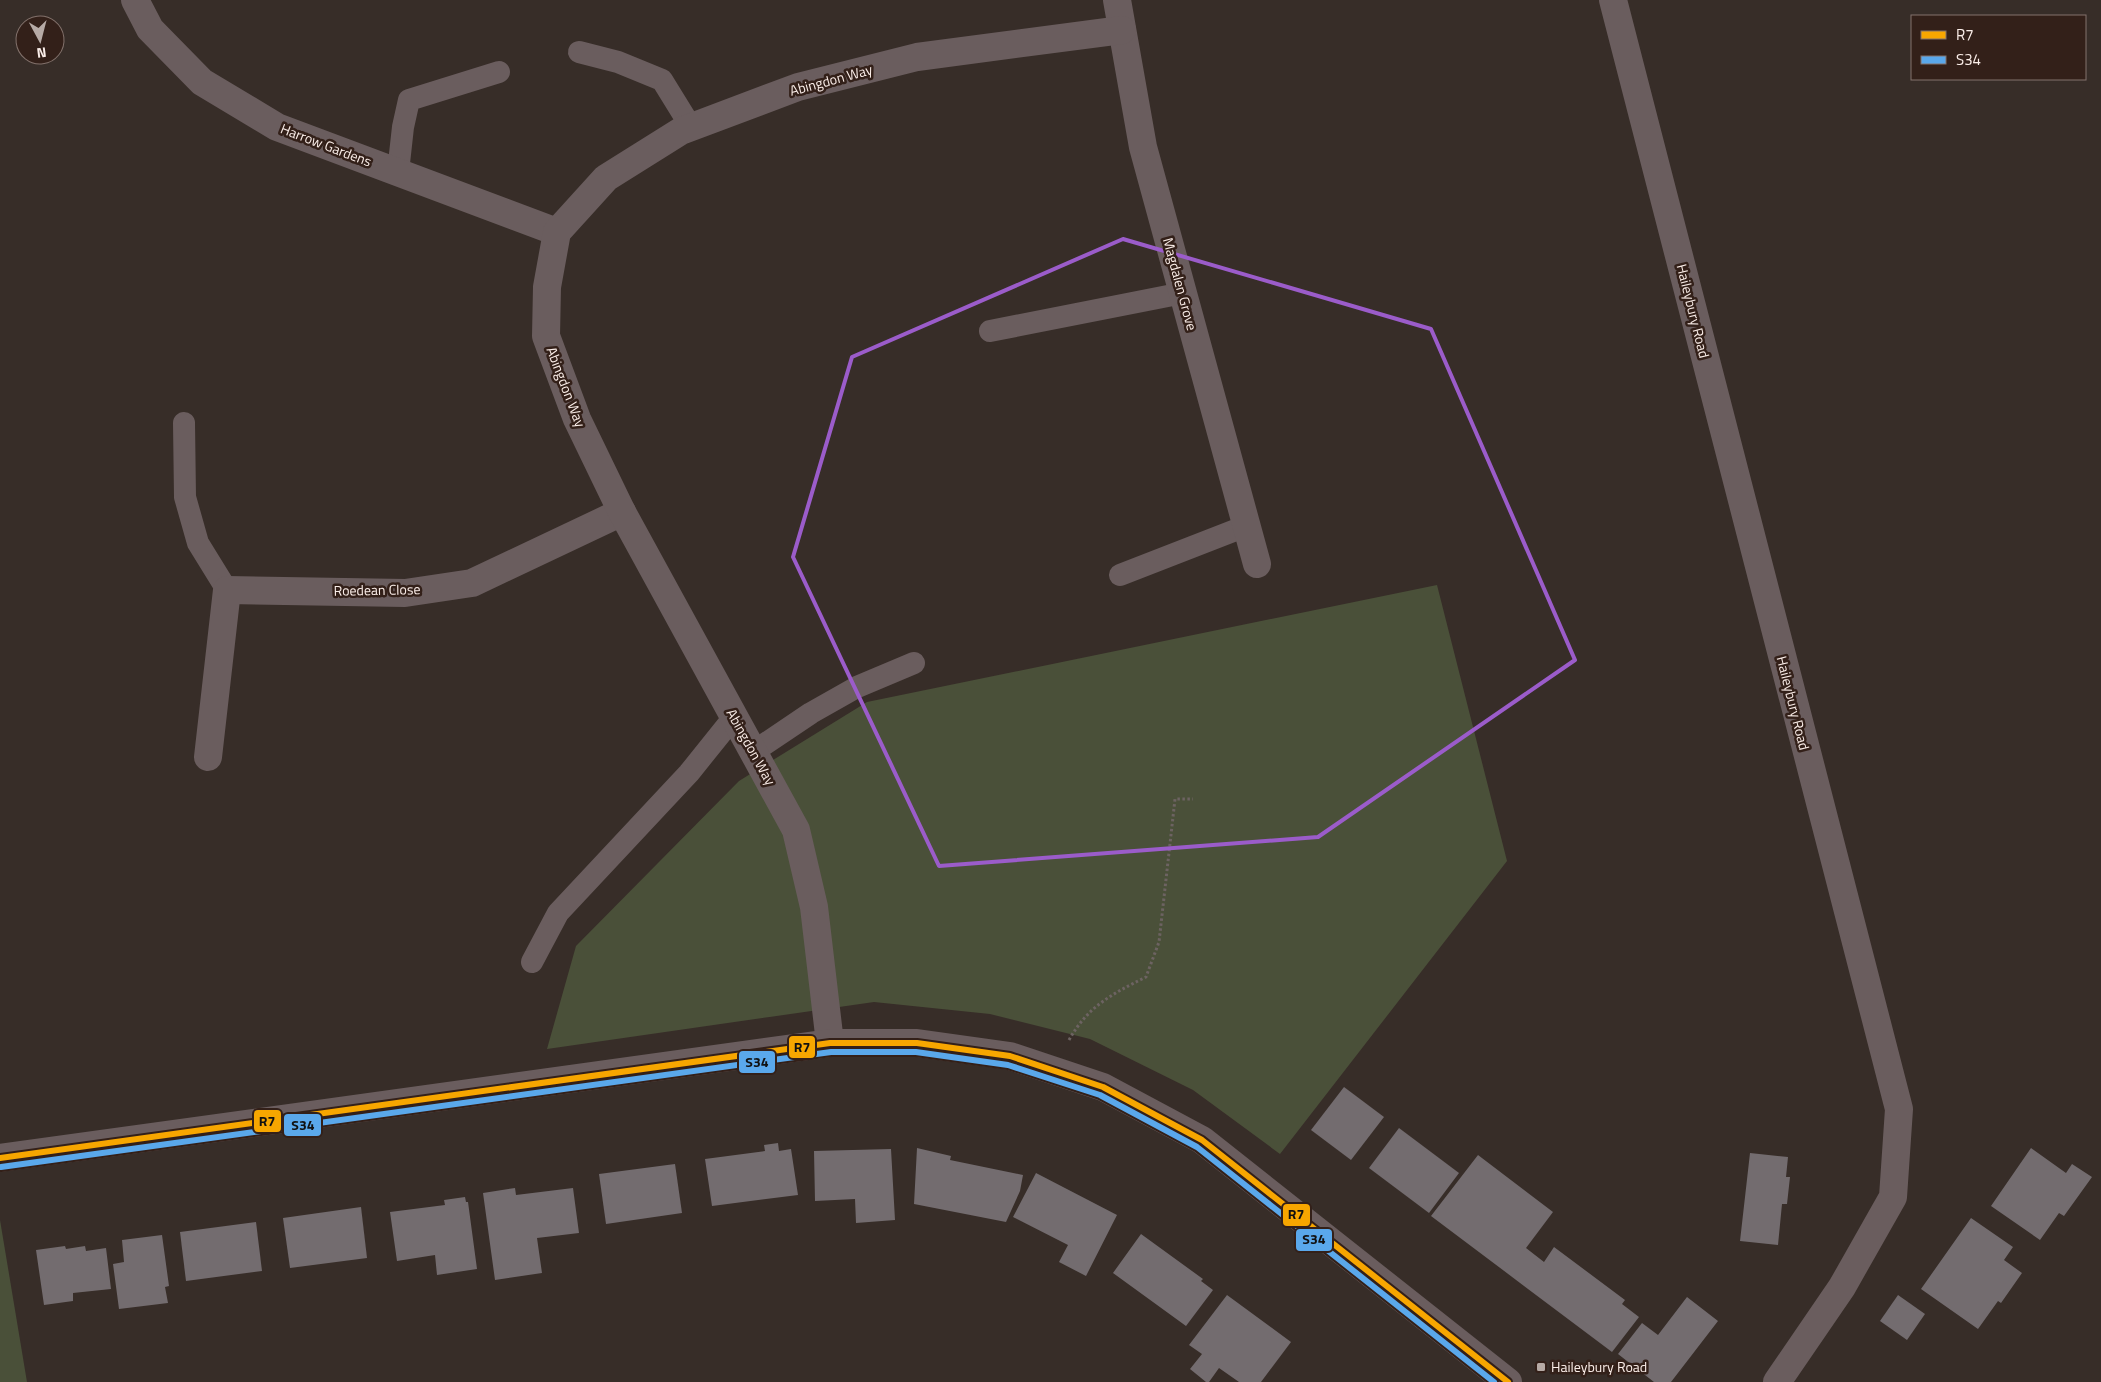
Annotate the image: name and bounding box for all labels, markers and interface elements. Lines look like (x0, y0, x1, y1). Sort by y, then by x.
north arrow (15, 15, 65, 65)
legend (1911, 15, 2086, 80)
text: R7 (1956, 23, 1974, 46)
text: N (36, 42, 48, 64)
text: S34 (1956, 48, 1981, 71)
street label: Abingdon Way (787, 58, 875, 101)
street label: Harrow Gardens (278, 118, 375, 172)
street label: Magdalen Grove (1158, 235, 1203, 333)
street label: Haileybury Road (1672, 262, 1715, 360)
street label: Abingdon Way (541, 343, 592, 430)
street label: Roedean Close (333, 578, 421, 601)
street label: Haileybury Road (1772, 654, 1815, 752)
street label: Abingdon Way (722, 705, 781, 789)
line badge: R7 (788, 1035, 816, 1059)
text: R7 (794, 1036, 810, 1057)
line badge: S34 (738, 1050, 776, 1074)
text: S34 (745, 1051, 769, 1072)
line badge: R7 (253, 1109, 282, 1133)
text: R7 (259, 1110, 275, 1131)
line badge: S34 (283, 1113, 322, 1137)
text: S34 (291, 1114, 315, 1135)
line badge: R7 (1282, 1203, 1311, 1227)
text: R7 (1288, 1203, 1304, 1224)
line badge: S34 (1295, 1228, 1333, 1252)
text: S34 (1302, 1228, 1326, 1249)
place label: Haileybury Road (1551, 1356, 1647, 1377)
marker: Haileybury Road (1535, 1361, 1547, 1373)

